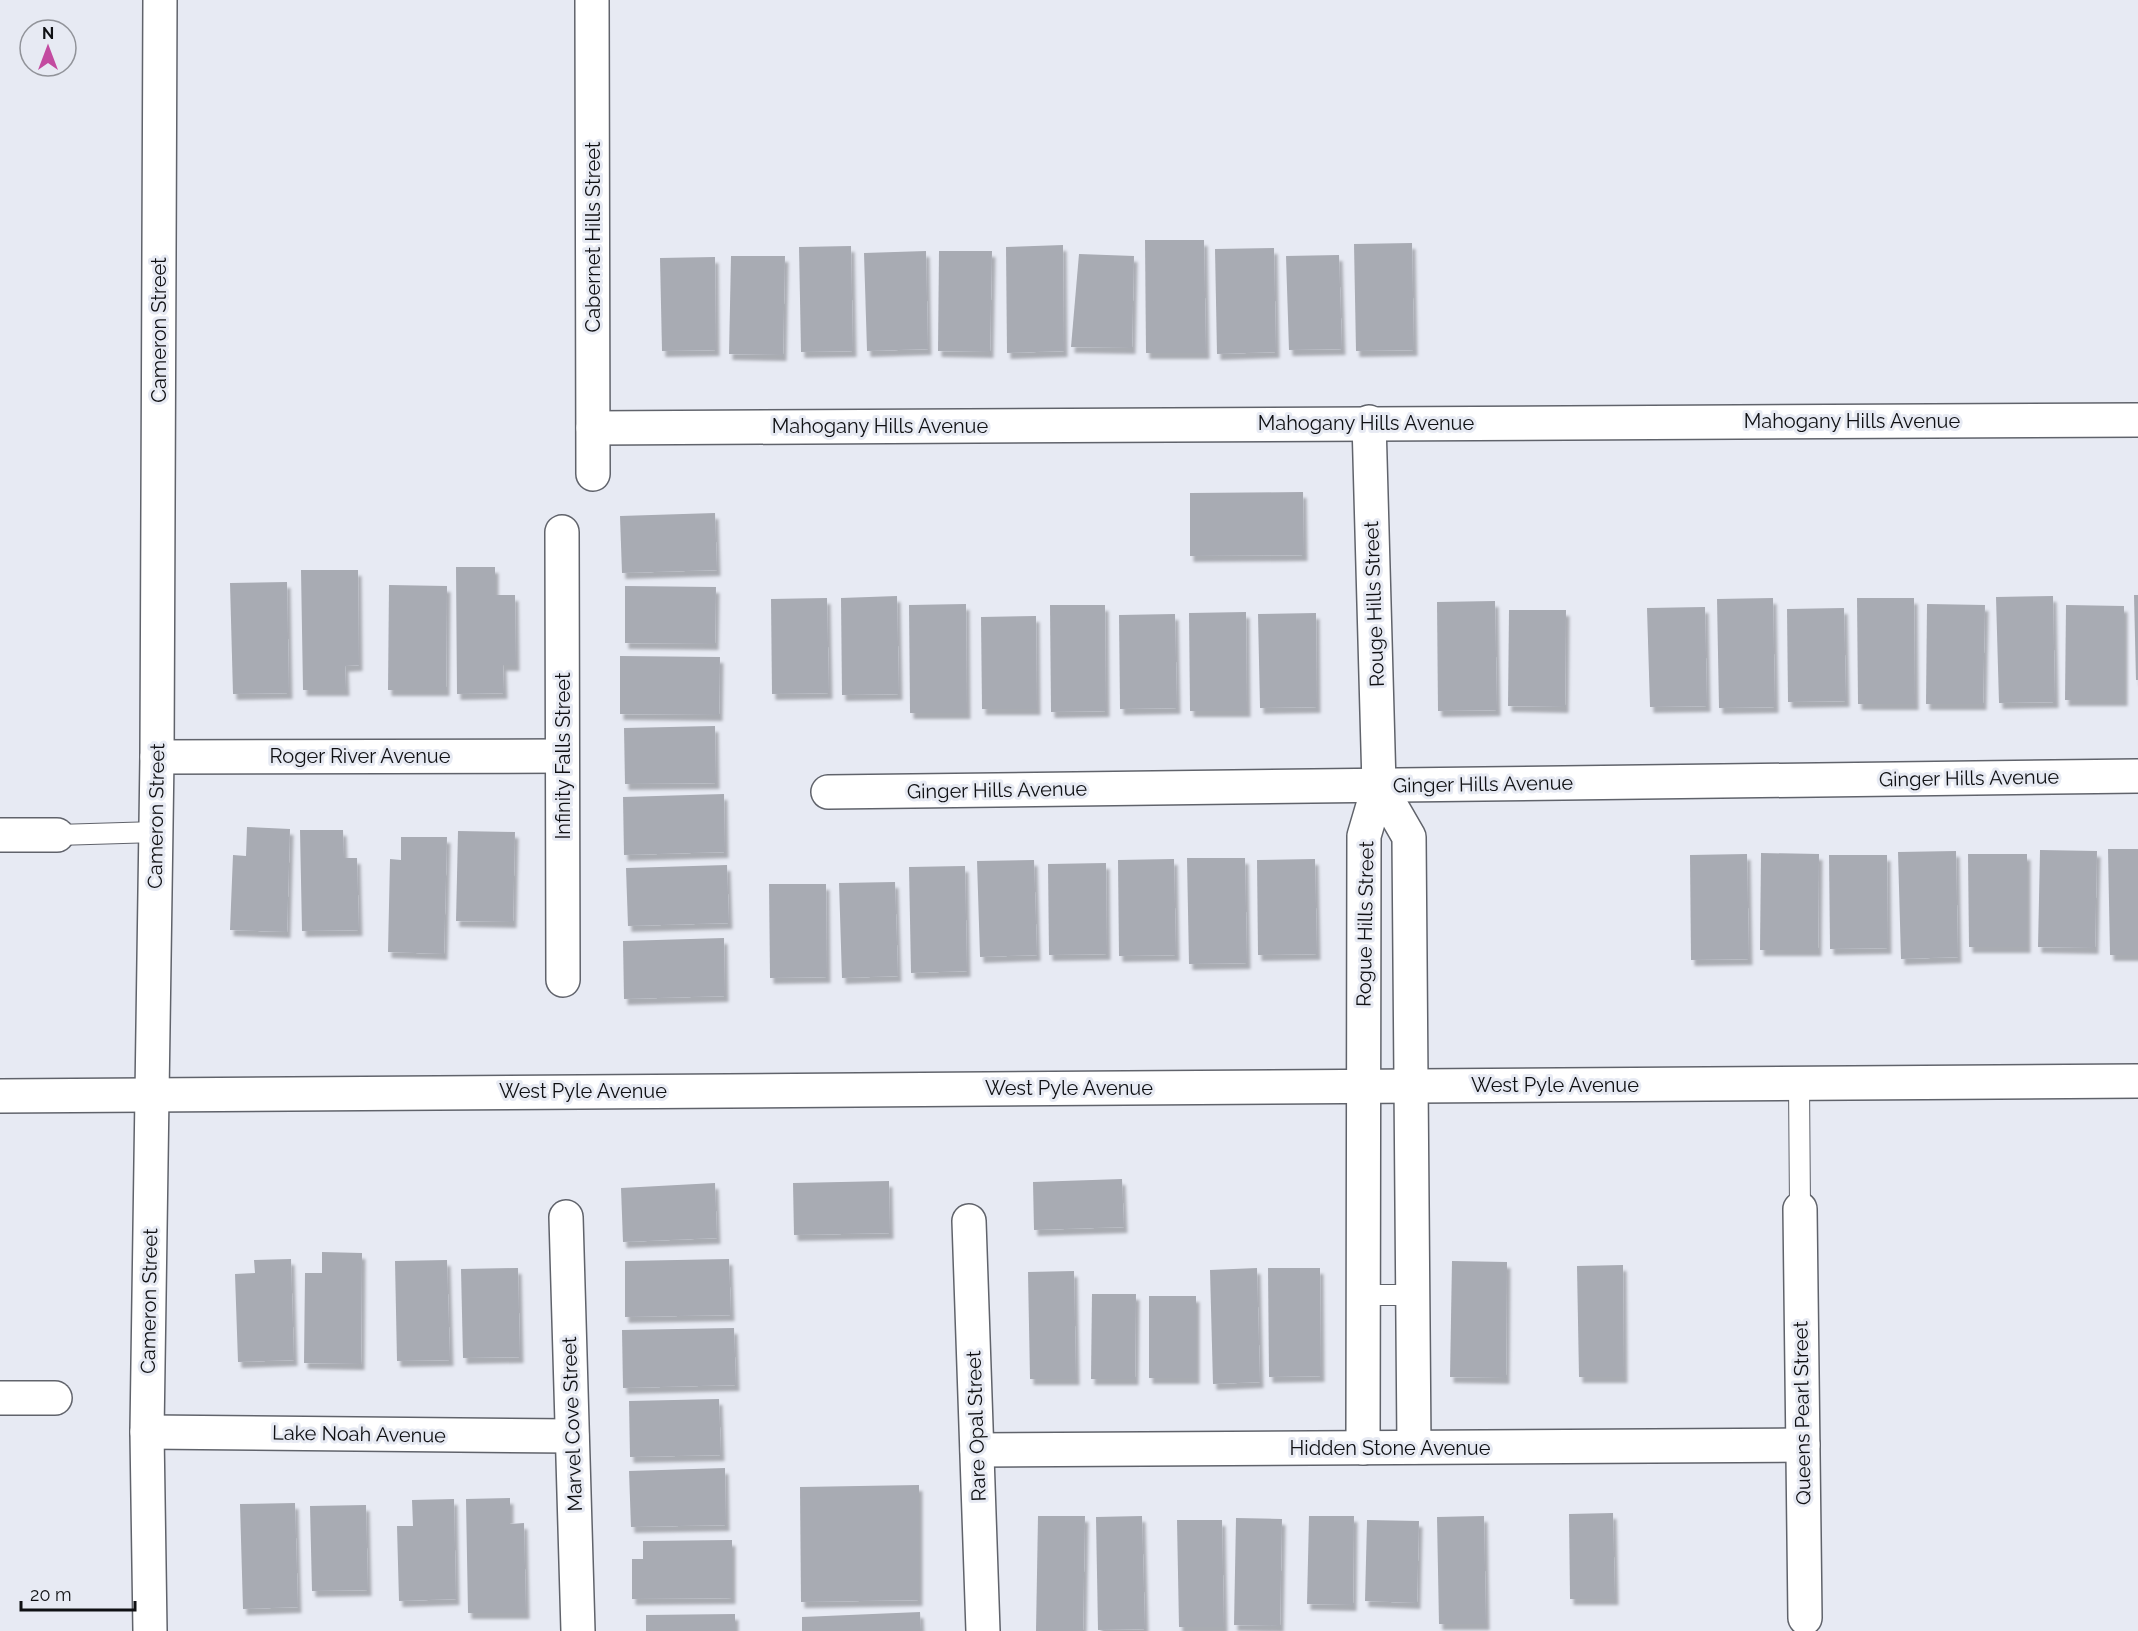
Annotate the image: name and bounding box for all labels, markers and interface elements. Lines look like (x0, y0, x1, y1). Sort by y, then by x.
north arrow (18, 18, 78, 78)
text: N (42, 24, 54, 43)
street label: Cabernet Hills Street (581, 141, 605, 333)
street label: Cameron Street (147, 257, 171, 403)
street label: Mahogany Hills Avenue (1744, 409, 1960, 433)
street label: Mahogany Hills Avenue (1258, 411, 1474, 435)
street label: Mahogany Hills Avenue (772, 414, 988, 438)
street label: Rouge Hills Street (1359, 520, 1389, 687)
street label: Infinity Falls Street (551, 672, 575, 840)
street label: Cameron Street (143, 743, 169, 889)
street label: Roger River Avenue (270, 744, 451, 768)
street label: Ginger Hills Avenue (1879, 764, 2060, 792)
street label: Ginger Hills Avenue (1393, 770, 1574, 798)
street label: Ginger Hills Avenue (907, 776, 1088, 804)
street label: Rogue Hills Street (1352, 841, 1378, 1007)
street label: West Pyle Avenue (1471, 1073, 1639, 1097)
street label: West Pyle Avenue (985, 1076, 1153, 1100)
street label: West Pyle Avenue (499, 1079, 667, 1103)
street label: Cameron Street (136, 1228, 162, 1374)
street label: Queens Pearl Street (1788, 1320, 1816, 1505)
street label: Marvel Cove Street (557, 1336, 587, 1512)
street label: Rare Opal Street (961, 1350, 991, 1502)
street label: Lake Noah Avenue (272, 1420, 446, 1448)
street label: Hidden Stone Avenue (1290, 1436, 1491, 1460)
scale bar (21, 1574, 135, 1612)
text: 20 m (30, 1584, 72, 1605)

